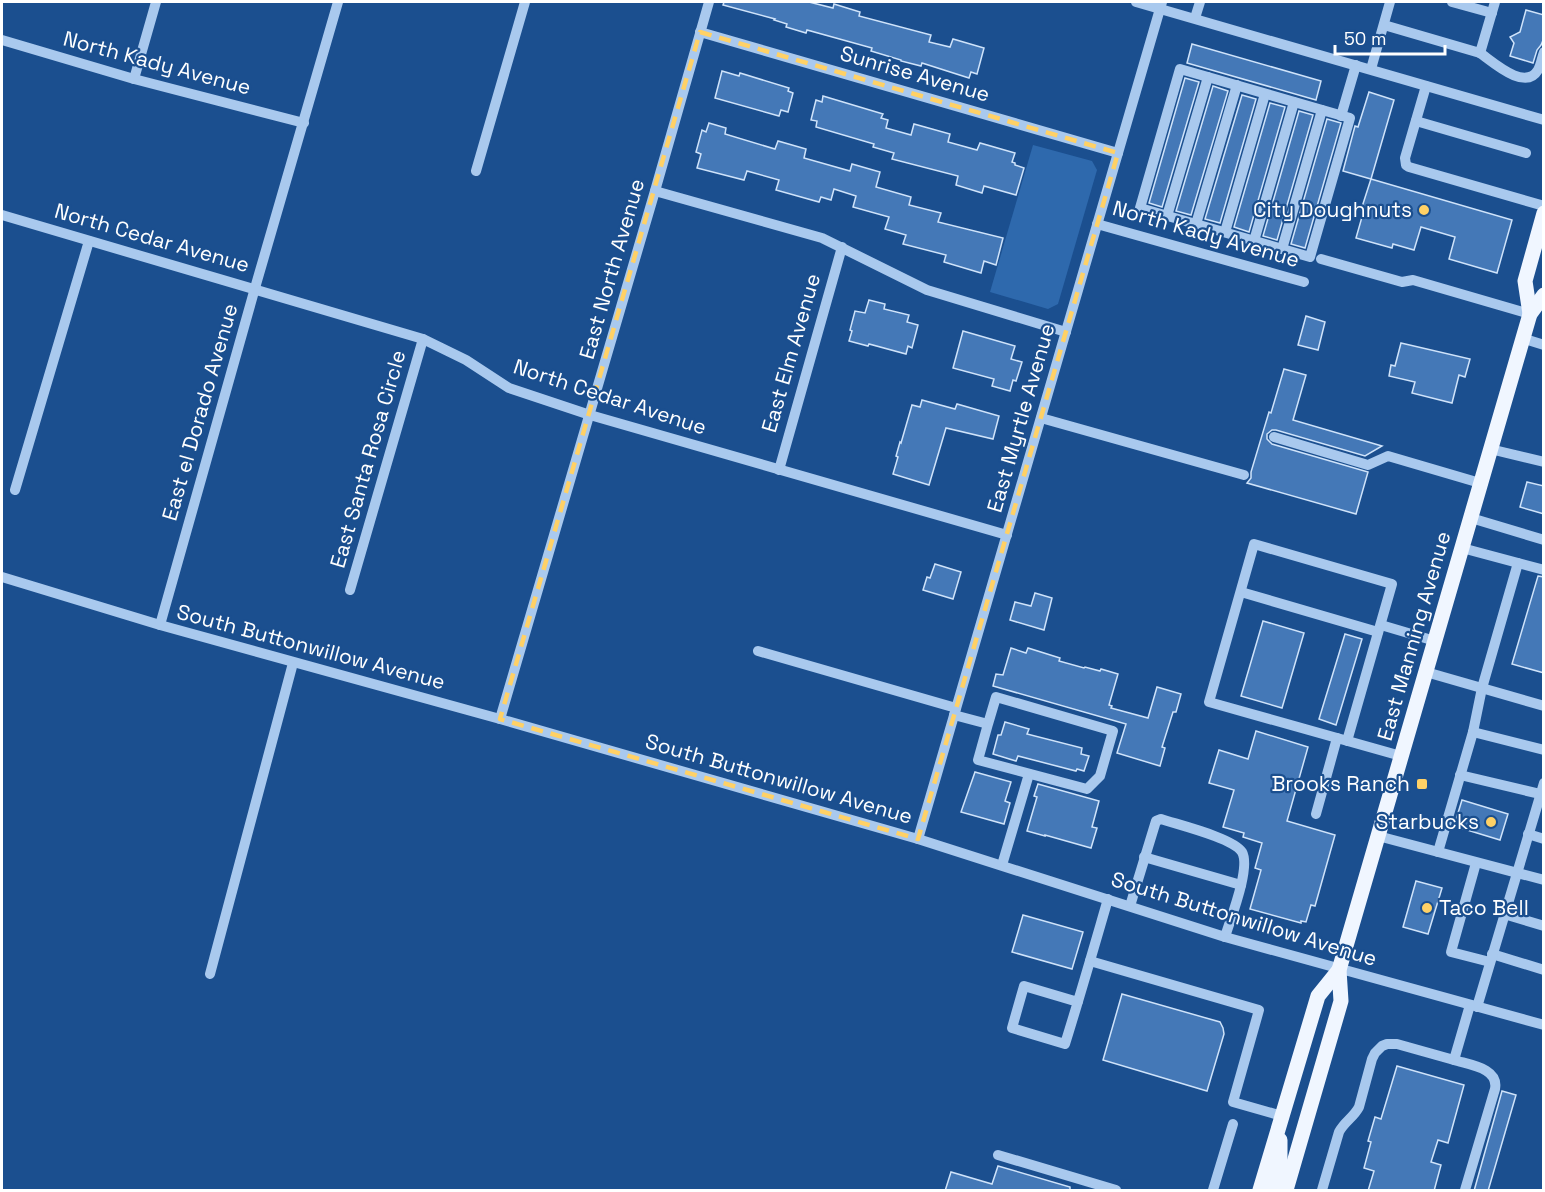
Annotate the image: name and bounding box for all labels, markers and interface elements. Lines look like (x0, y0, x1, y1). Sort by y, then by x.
scale bar (1335, 18, 1444, 56)
street label: North Kady Avenue (60, 24, 254, 101)
text: 50 m (1344, 27, 1386, 50)
street label: Sunrise Avenue (837, 39, 993, 108)
street label: East North Avenue (573, 176, 650, 362)
street label: North Kady Avenue (1110, 194, 1303, 273)
place label: City Doughnuts (1253, 196, 1412, 223)
street label: North Cedar Avenue (52, 197, 253, 278)
marker: City Doughnuts (1417, 203, 1431, 217)
street label: East Elm Avenue (755, 270, 826, 435)
street label: East el Dorado Avenue (156, 300, 243, 524)
street label: East Myrtle Avenue (981, 320, 1060, 515)
street label: East Santa Rosa Circle (323, 347, 412, 571)
street label: North Cedar Avenue (510, 353, 710, 440)
street label: East Manning Avenue (1371, 528, 1456, 744)
street label: South Buttonwillow Avenue (174, 598, 448, 695)
street label: South Buttonwillow Avenue (642, 727, 916, 830)
place label: Brooks Ranch (1271, 770, 1410, 797)
marker: Brooks Ranch (1415, 777, 1429, 791)
place label: Starbucks (1376, 808, 1479, 835)
marker: Starbucks (1484, 815, 1498, 829)
street label: South Buttonwillow Avenue (1108, 865, 1380, 972)
place label: Taco Bell (1439, 894, 1529, 921)
marker: Taco Bell (1420, 901, 1434, 915)

